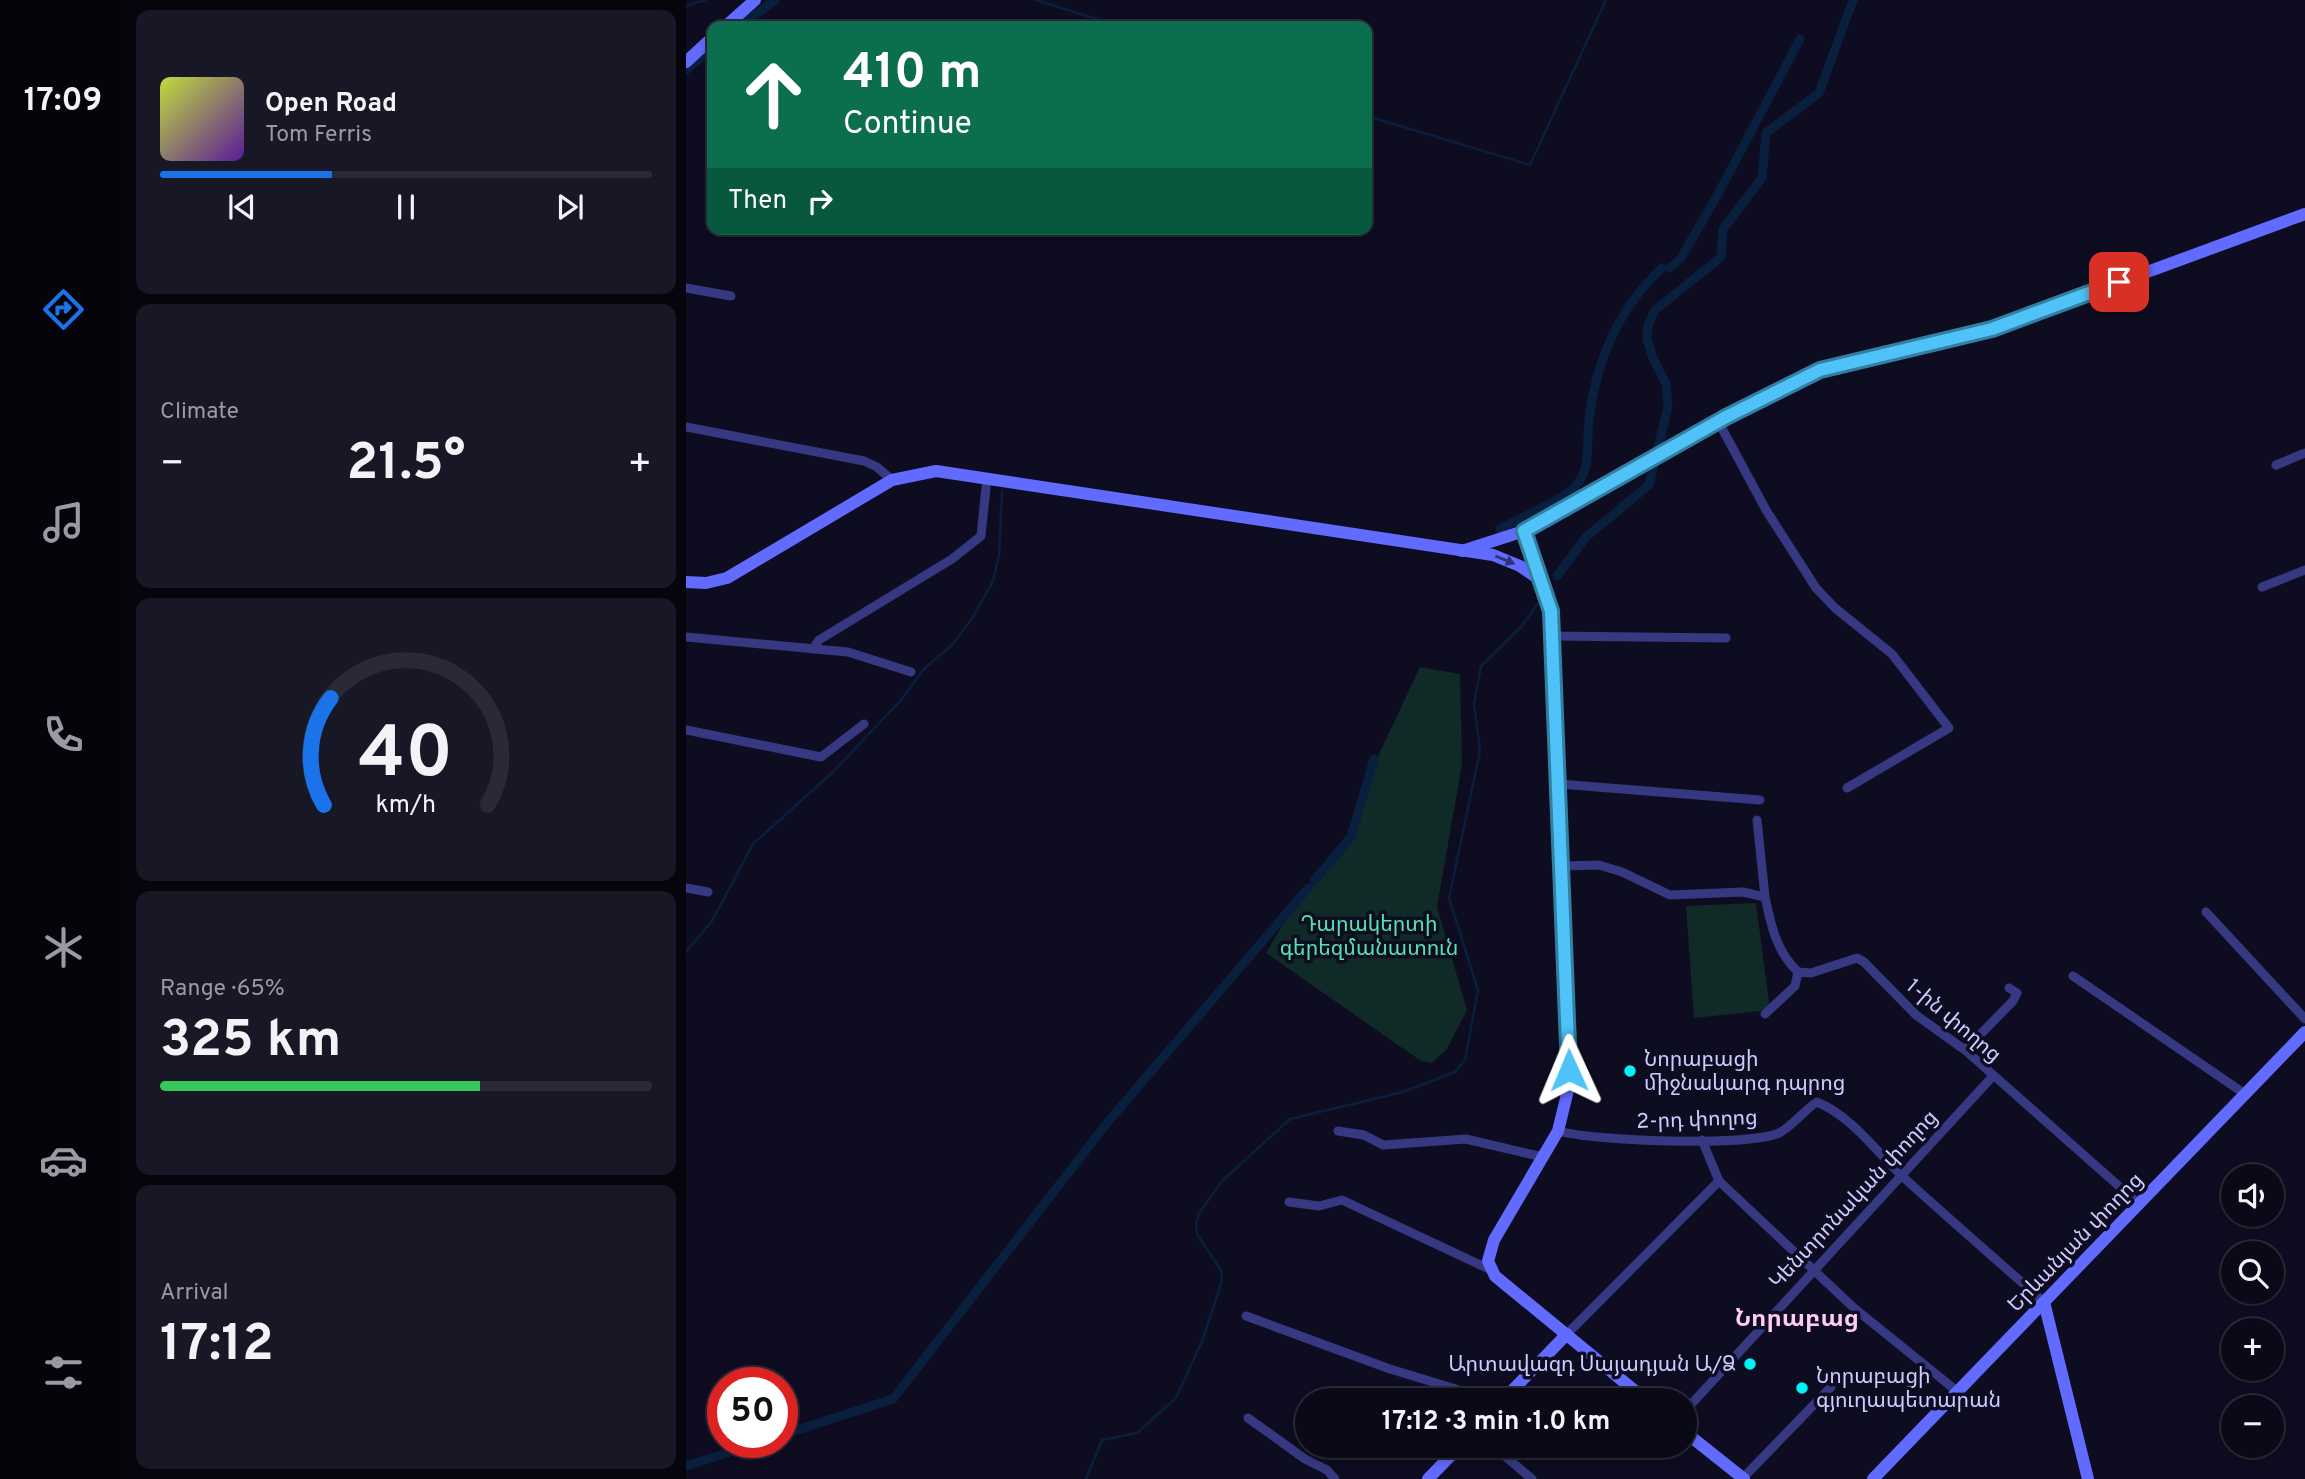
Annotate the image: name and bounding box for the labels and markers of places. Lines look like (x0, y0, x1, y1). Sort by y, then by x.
pin (2089, 252, 2149, 312)
place label: Նորաբացի միջնակարգ դպրոց (1644, 1047, 1845, 1098)
marker: Նորաբացի միջնակարգ դպրոց (1622, 1063, 1638, 1079)
place label: Արտավազդ Սայադյան Ա/Ձ (1448, 1352, 1736, 1379)
marker: Արտավազդ Սայադյան Ա/Ձ (1742, 1356, 1758, 1372)
place label: Նորաբացի գյուղապետարան (1816, 1364, 2001, 1415)
marker: Նորաբացի գյուղապետարան (1794, 1380, 1810, 1396)

